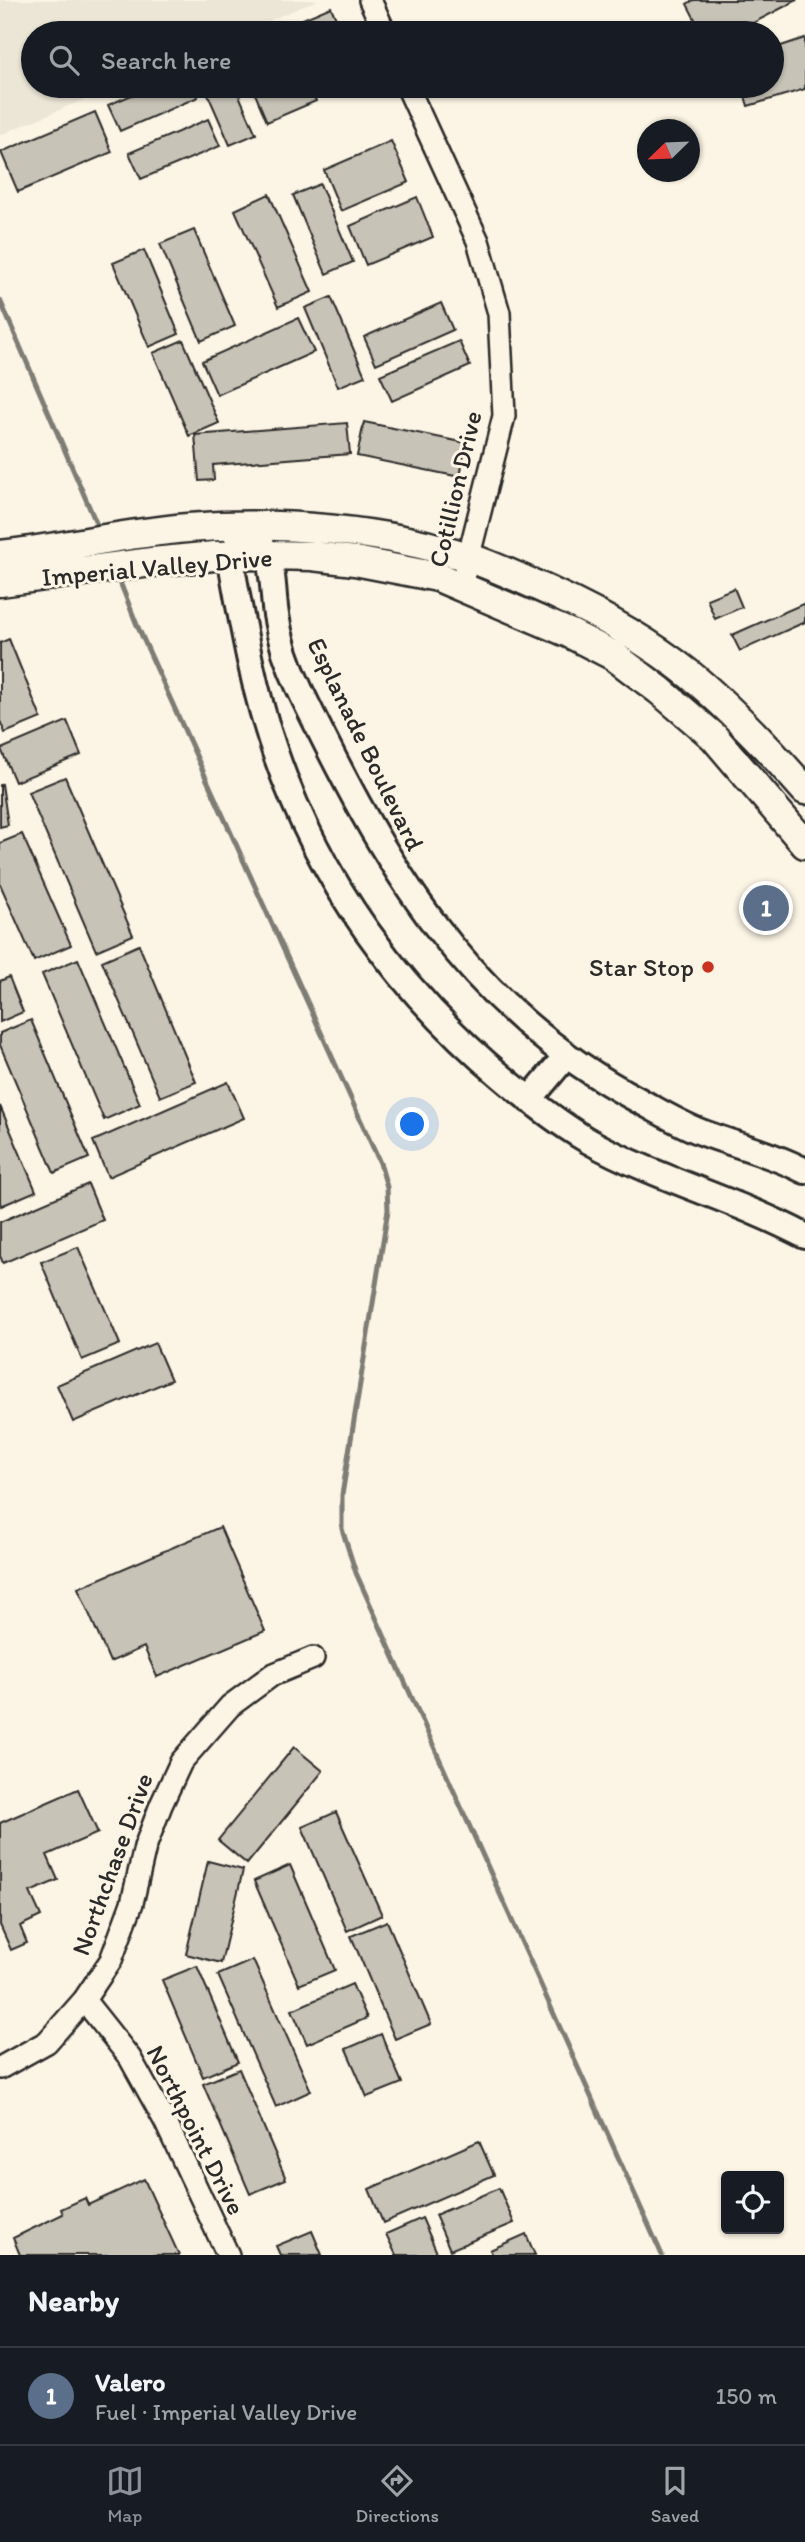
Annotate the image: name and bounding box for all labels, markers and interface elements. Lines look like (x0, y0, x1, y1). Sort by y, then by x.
search box (21, 21, 784, 98)
icon: search (45, 41, 83, 79)
text: Search here (101, 44, 231, 76)
north arrow (637, 119, 700, 182)
street label: Cotillion Drive (421, 408, 489, 570)
street label: Imperial Valley Drive (40, 541, 274, 593)
street label: Esplanade Boulevard (301, 632, 431, 856)
pin: 1 (743, 882, 789, 934)
place label: Star Stop (589, 951, 694, 983)
marker: Star Stop (700, 959, 716, 975)
your location (395, 1107, 429, 1141)
street label: Northchase Drive (64, 1768, 160, 1960)
street label: Northpoint Drive (139, 2040, 253, 2220)
map controls (721, 2171, 784, 2234)
button: locate (721, 2171, 784, 2234)
text: Nearby (28, 2282, 119, 2319)
text: Valero (95, 2366, 166, 2398)
text: 1 (46, 2382, 56, 2410)
text: 150 m (716, 2382, 777, 2410)
text: Fuel · Imperial Valley Drive (95, 2398, 357, 2426)
tab: Map (106, 2462, 144, 2527)
tab: Directions (355, 2462, 439, 2527)
tab: Saved (651, 2462, 699, 2527)

